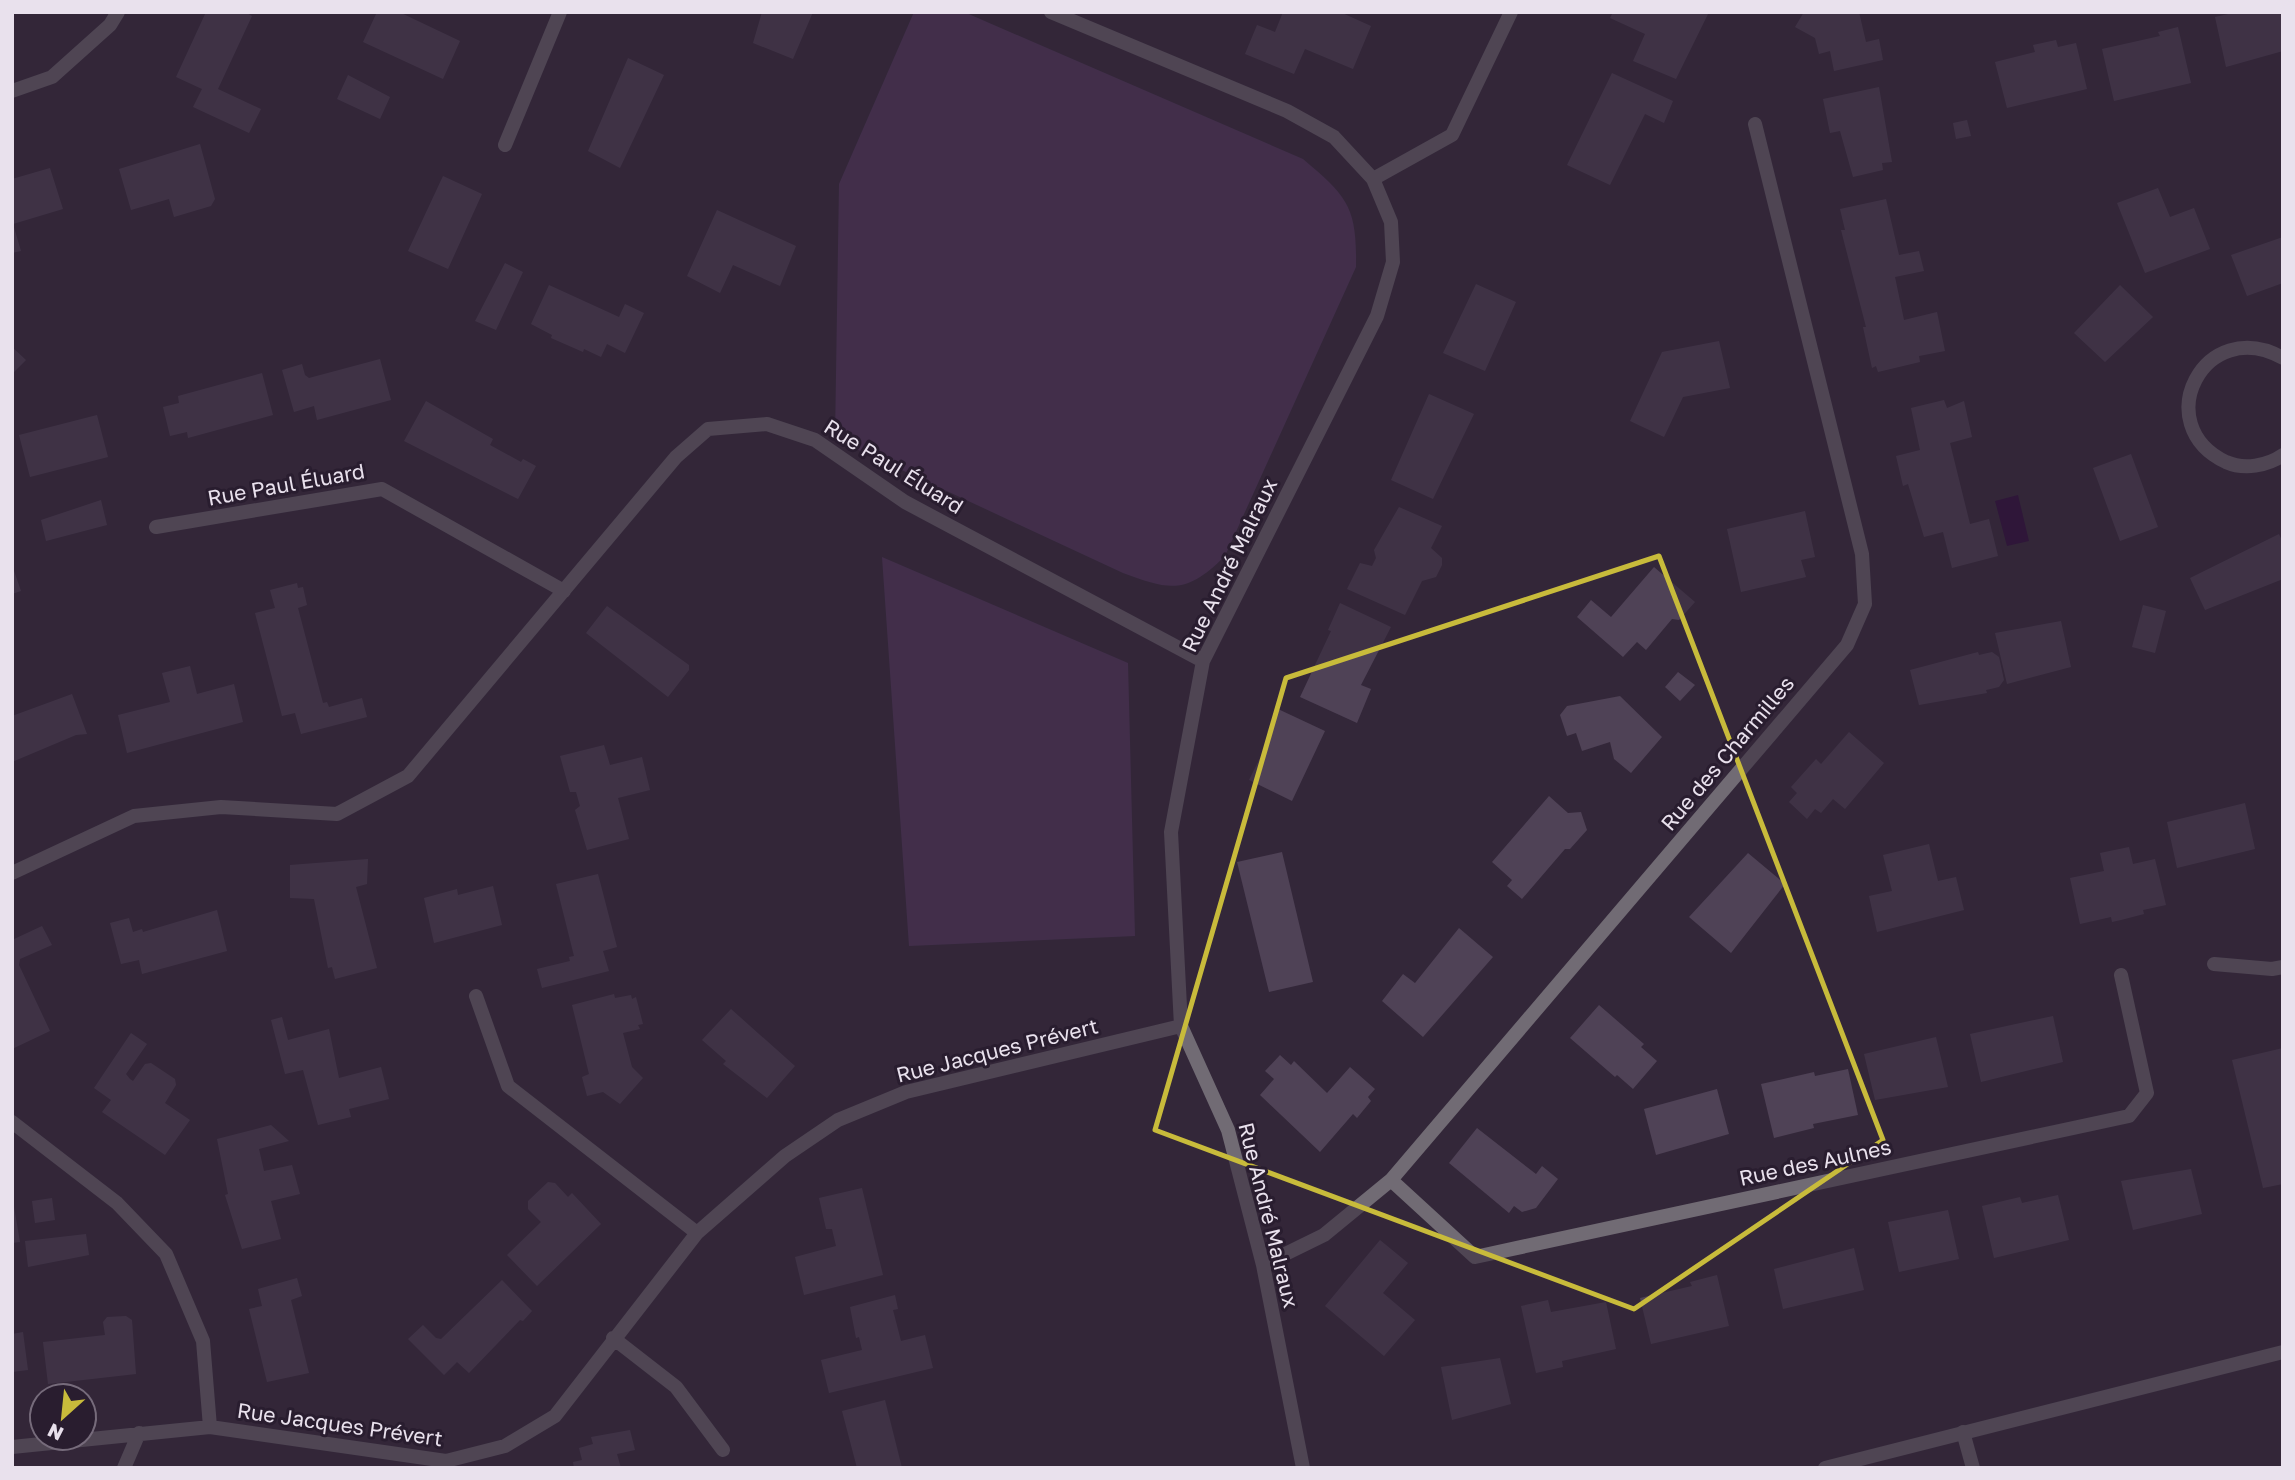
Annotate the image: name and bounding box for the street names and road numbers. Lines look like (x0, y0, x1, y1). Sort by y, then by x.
street label: Rue Paul Éluard (820, 413, 968, 519)
street label: Rue Paul Éluard (205, 457, 367, 511)
street label: Rue André Malraux (1176, 473, 1283, 656)
street label: Rue des Charmilles (1655, 671, 1799, 835)
street label: Rue Jacques Prévert (893, 1012, 1101, 1088)
street label: Rue André Malraux (1233, 1120, 1305, 1311)
street label: Rue des Aulnes (1737, 1133, 1893, 1191)
street label: Rue Jacques Prévert (236, 1397, 444, 1451)

